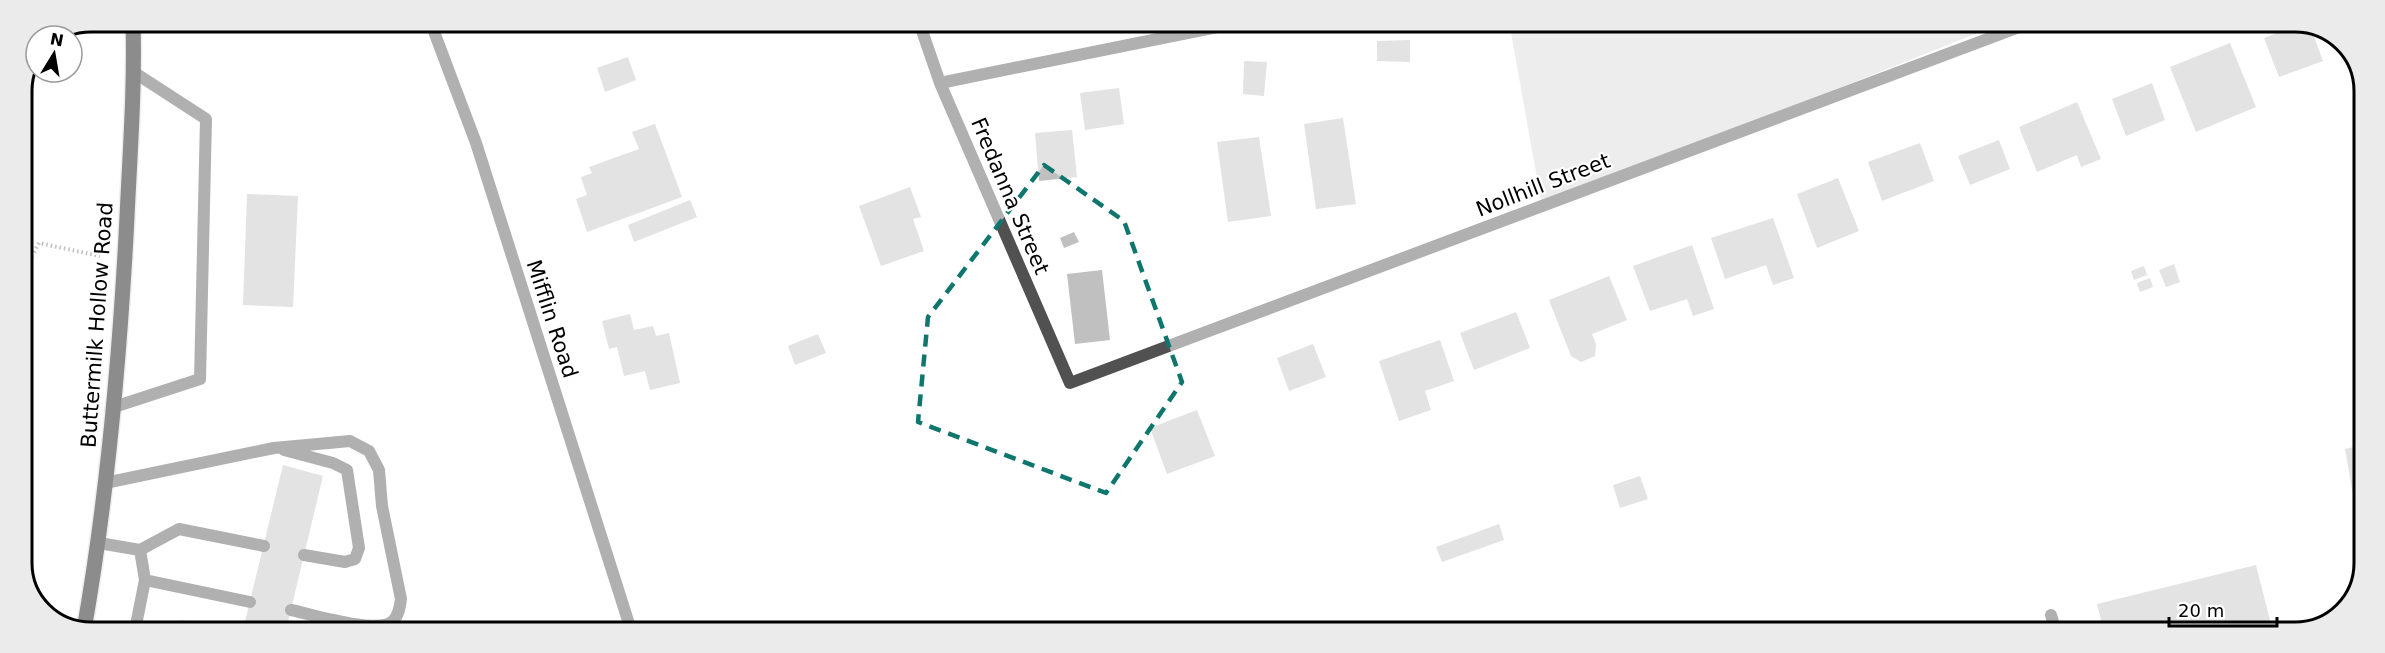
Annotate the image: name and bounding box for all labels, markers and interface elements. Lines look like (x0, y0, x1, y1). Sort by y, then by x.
north arrow (24, 24, 84, 84)
text: N (48, 29, 65, 50)
street label: Fredanna Street (966, 114, 1054, 278)
street label: Nollhill Street (1473, 148, 1613, 222)
street label: Buttermilk Hollow Road (76, 201, 118, 449)
street label: Mifflin Road (522, 257, 582, 381)
scale bar (2169, 590, 2277, 628)
text: 20 m (2178, 600, 2224, 621)

